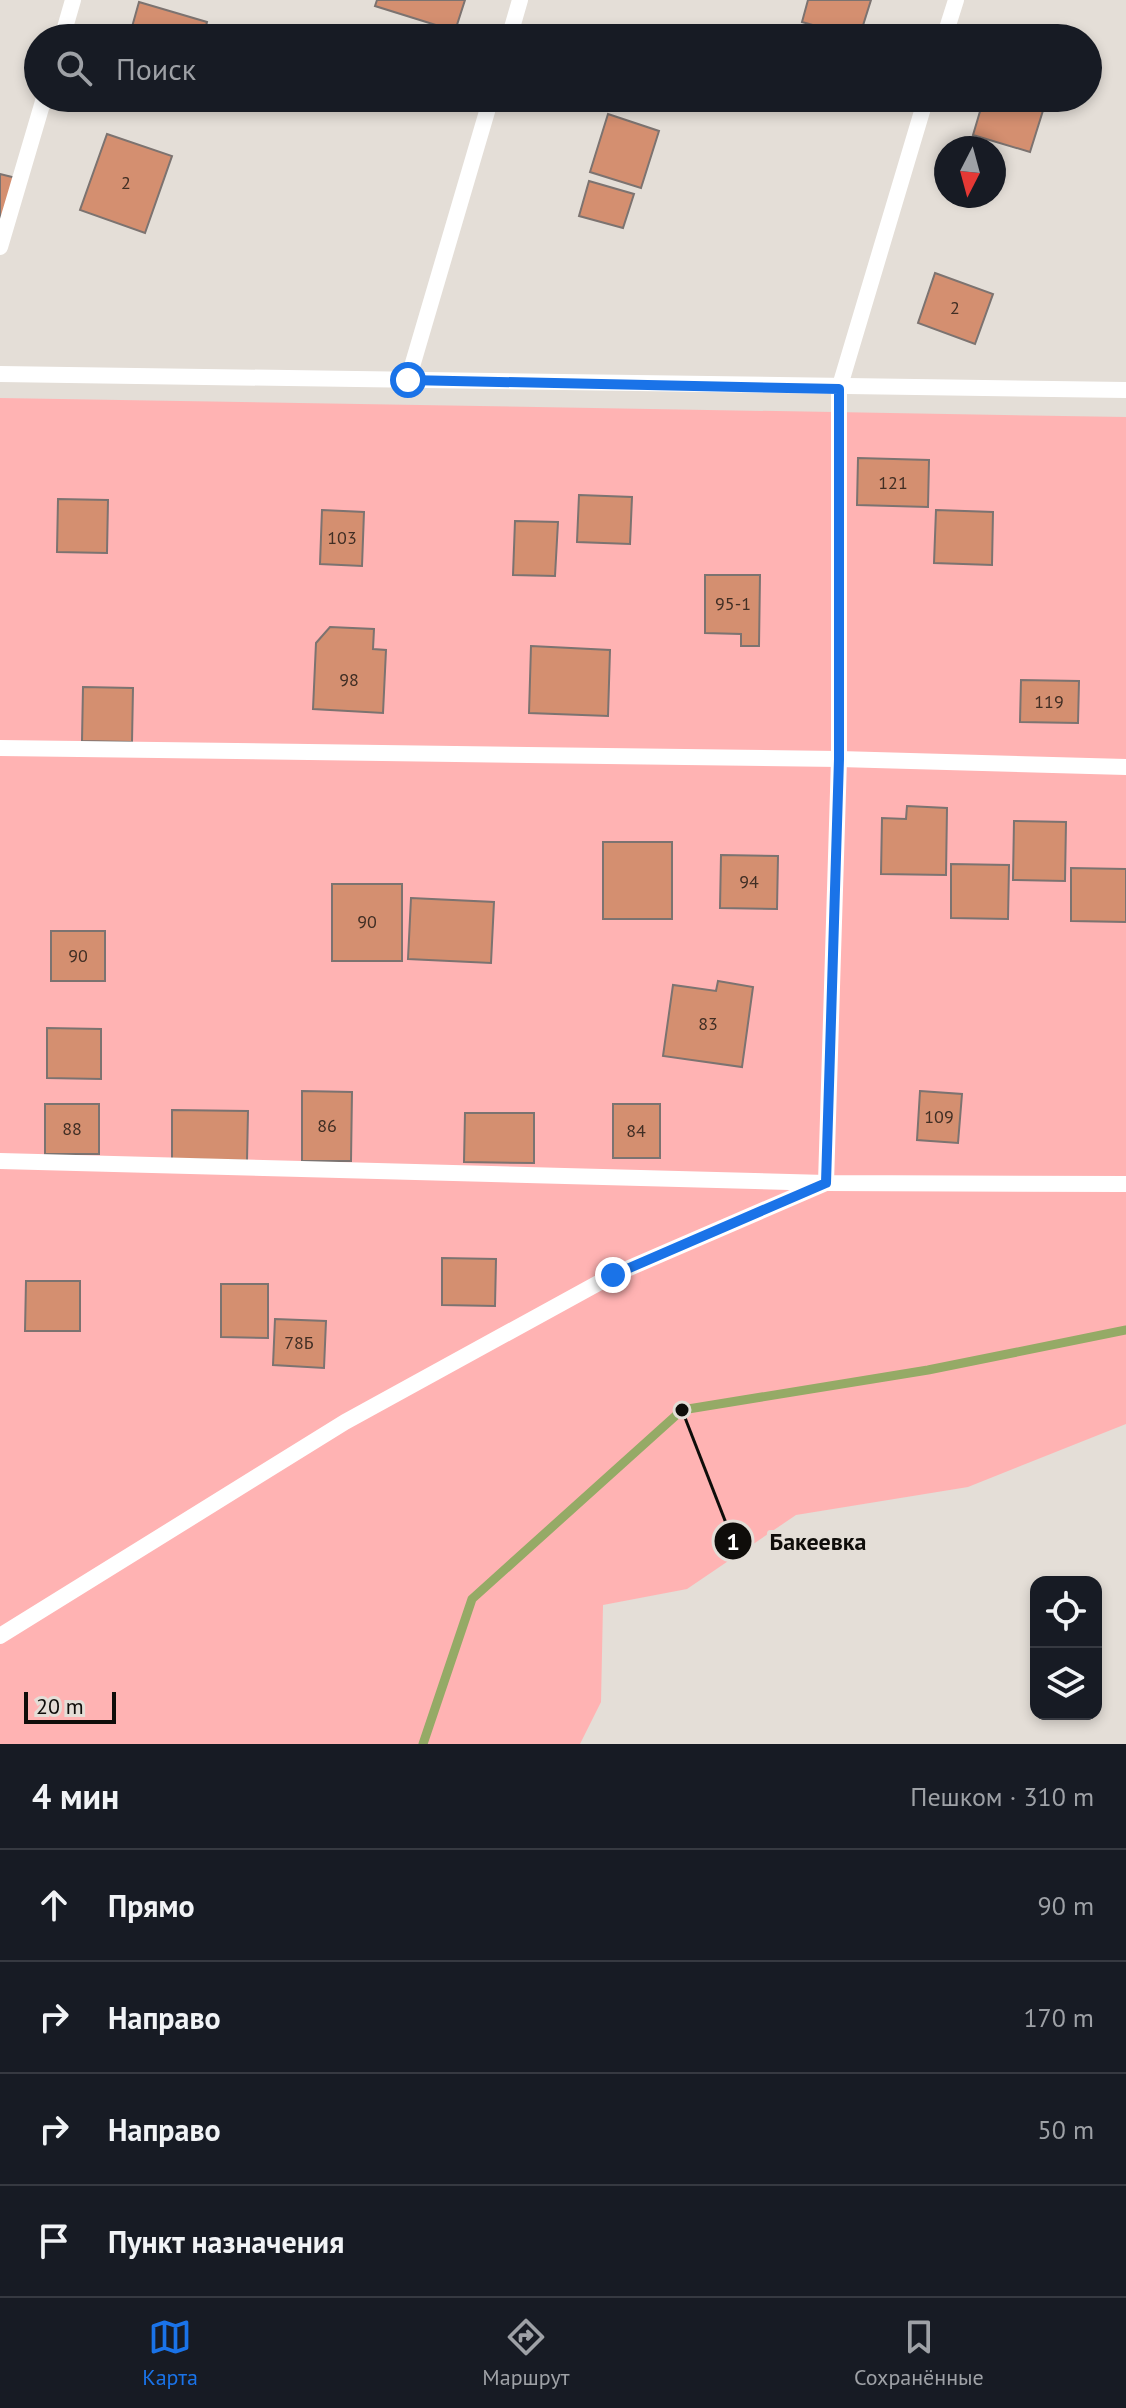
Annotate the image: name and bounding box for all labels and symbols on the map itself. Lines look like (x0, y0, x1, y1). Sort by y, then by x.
north arrow (934, 136, 1006, 208)
house number: 2 (121, 171, 131, 194)
house number: 2 (950, 296, 960, 319)
route start (390, 362, 426, 398)
house number: 121 (878, 471, 908, 494)
house number: 103 (327, 526, 357, 549)
house number: 95-1 (715, 592, 751, 615)
house number: 98 (339, 668, 359, 691)
house number: 119 (1034, 690, 1064, 713)
house number: 94 (739, 870, 759, 893)
house number: 90 (357, 910, 377, 933)
house number: 90 (68, 944, 88, 967)
house number: 83 (698, 1012, 718, 1035)
house number: 109 (924, 1105, 954, 1128)
house number: 86 (317, 1114, 337, 1137)
house number: 88 (62, 1117, 82, 1140)
house number: 84 (626, 1119, 646, 1142)
route end (595, 1257, 631, 1293)
house number: 78Б (284, 1331, 314, 1354)
callout: Бакеевка (713, 1517, 882, 1565)
text: 1 (726, 1526, 740, 1557)
text: Бакеевка (769, 1526, 867, 1557)
scale bar (24, 1688, 116, 1724)

